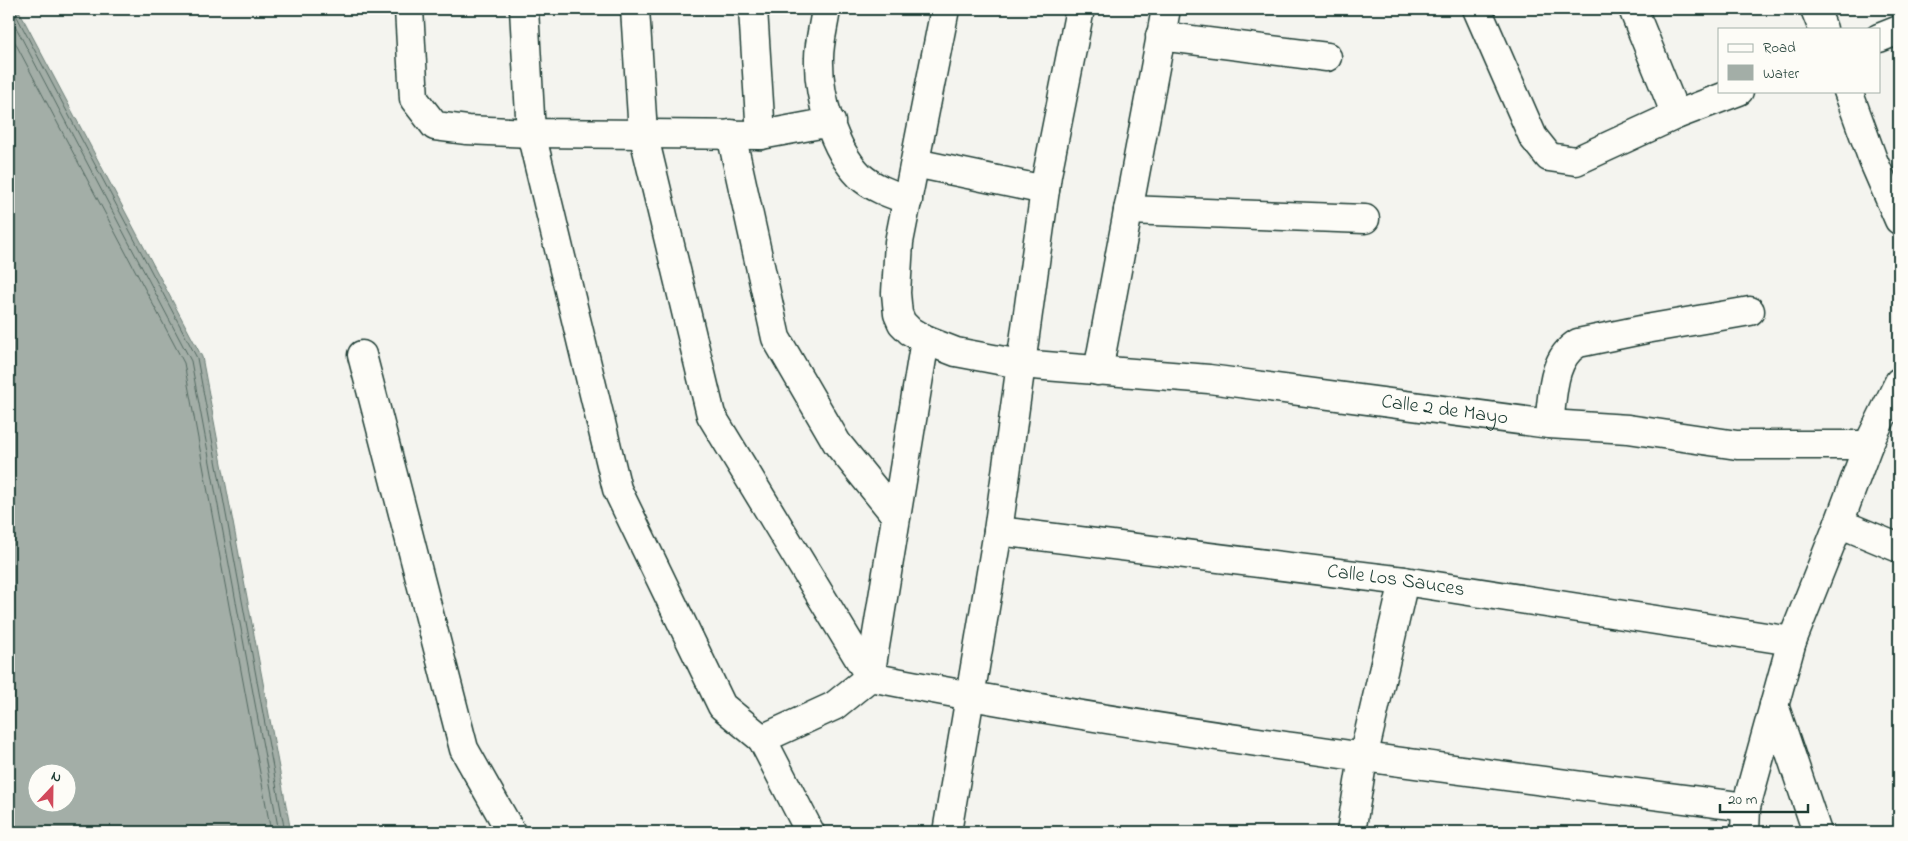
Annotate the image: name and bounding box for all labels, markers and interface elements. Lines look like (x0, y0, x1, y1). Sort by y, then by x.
legend (1718, 28, 1880, 92)
text: Road (1763, 37, 1796, 59)
text: Water (1763, 63, 1799, 85)
street label: Calle 2 de Mayo (1379, 387, 1510, 433)
street label: Calle Los Sauces (1325, 557, 1467, 605)
north arrow (28, 764, 78, 814)
text: N (48, 766, 65, 789)
scale bar (1720, 781, 1808, 813)
text: 20 m (1728, 789, 1758, 811)

